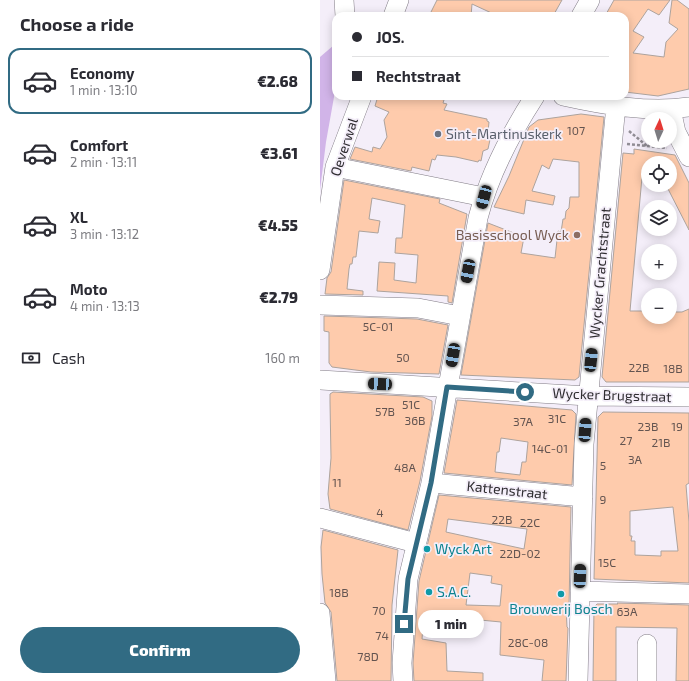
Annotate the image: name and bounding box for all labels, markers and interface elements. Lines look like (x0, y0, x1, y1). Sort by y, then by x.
text: Choose a ride (20, 13, 134, 35)
text: JOS. (376, 28, 404, 46)
icon: car (22, 63, 58, 99)
text: Economy (70, 64, 135, 82)
text: Rechtstraat (376, 67, 461, 85)
text: €2.68 (257, 72, 298, 90)
text: 1 min · 13:10 (70, 82, 138, 98)
north arrow (641, 112, 677, 148)
map controls (641, 112, 677, 324)
street label: Oeverwal (326, 115, 361, 178)
house number: 107 (567, 123, 585, 137)
place label: Sint-Martinuskerk (446, 125, 562, 142)
marker: Sint-Martinuskerk (433, 129, 443, 139)
icon: car (22, 135, 58, 171)
text: Comfort (70, 136, 128, 154)
text: €3.61 (260, 144, 298, 162)
text: 2 min · 13:11 (70, 154, 137, 170)
button: locate (641, 156, 677, 192)
car (475, 184, 493, 210)
button: layers (641, 200, 677, 236)
icon: car (22, 207, 58, 243)
street label: Wycker Grachtstraat (585, 207, 614, 339)
text: XL (70, 208, 88, 226)
text: €4.55 (258, 216, 298, 234)
text: 3 min · 13:12 (70, 226, 139, 242)
place label: Basisschool Wyck (456, 226, 569, 243)
marker: Basisschool Wyck (572, 230, 582, 240)
button: + (641, 244, 677, 280)
car (460, 258, 476, 284)
icon: car (22, 279, 58, 315)
text: Moto (70, 280, 108, 298)
text: €2.79 (259, 288, 298, 306)
button: − (641, 288, 677, 324)
text: 4 min · 13:13 (70, 298, 140, 314)
house number: 5C-01 (363, 319, 393, 333)
car (445, 342, 461, 368)
icon: cash (20, 347, 42, 369)
car (584, 347, 598, 373)
text: Cash (52, 349, 85, 367)
text: 160 m (265, 350, 300, 366)
house number: 50 (396, 350, 410, 364)
house number: 22B (629, 360, 649, 374)
house number: 18B (663, 361, 683, 375)
car (368, 377, 392, 391)
route start (516, 383, 534, 401)
street label: Wycker Brugstraat (552, 384, 672, 405)
house number: 51C (402, 397, 420, 411)
house number: 57B (375, 404, 395, 418)
house number: 31C (548, 411, 566, 425)
house number: 36B (405, 413, 425, 427)
house number: 37A (513, 414, 533, 428)
car (578, 418, 592, 442)
house number: 23B (638, 419, 658, 433)
house number: 19 (671, 419, 683, 433)
house number: 27 (620, 433, 632, 447)
house number: 21B (652, 435, 670, 449)
house number: 14C-01 (532, 441, 568, 455)
house number: 3A (628, 452, 643, 466)
house number: 5 (600, 458, 606, 472)
house number: 48A (394, 460, 417, 474)
house number: 11 (332, 475, 342, 489)
street label: Kattenstraat (466, 477, 548, 502)
house number: 9 (600, 492, 607, 506)
house number: 4 (376, 505, 384, 519)
house number: 22B (492, 512, 512, 526)
house number: 22C (520, 515, 540, 529)
place label: Wyck Art (435, 540, 492, 557)
marker: Wyck Art (422, 544, 432, 554)
house number: 22D-02 (500, 546, 541, 560)
house number: 15C (598, 555, 616, 569)
car (574, 564, 586, 588)
place label: S.A.C. (437, 583, 471, 600)
house number: 18B (329, 585, 349, 599)
marker: S.A.C. (424, 587, 434, 597)
marker: Brouwerij Bosch (556, 589, 566, 599)
place label: Brouwerij Bosch (509, 600, 613, 617)
house number: 70 (372, 603, 386, 617)
house number: 63A (616, 604, 638, 618)
callout: 1 min (418, 610, 484, 638)
route end (395, 615, 413, 633)
text: 1 min (435, 616, 467, 632)
button: Confirm (20, 627, 300, 673)
house number: 74 (375, 628, 389, 642)
house number: 28C-08 (508, 635, 548, 649)
house number: 78D (357, 649, 379, 663)

